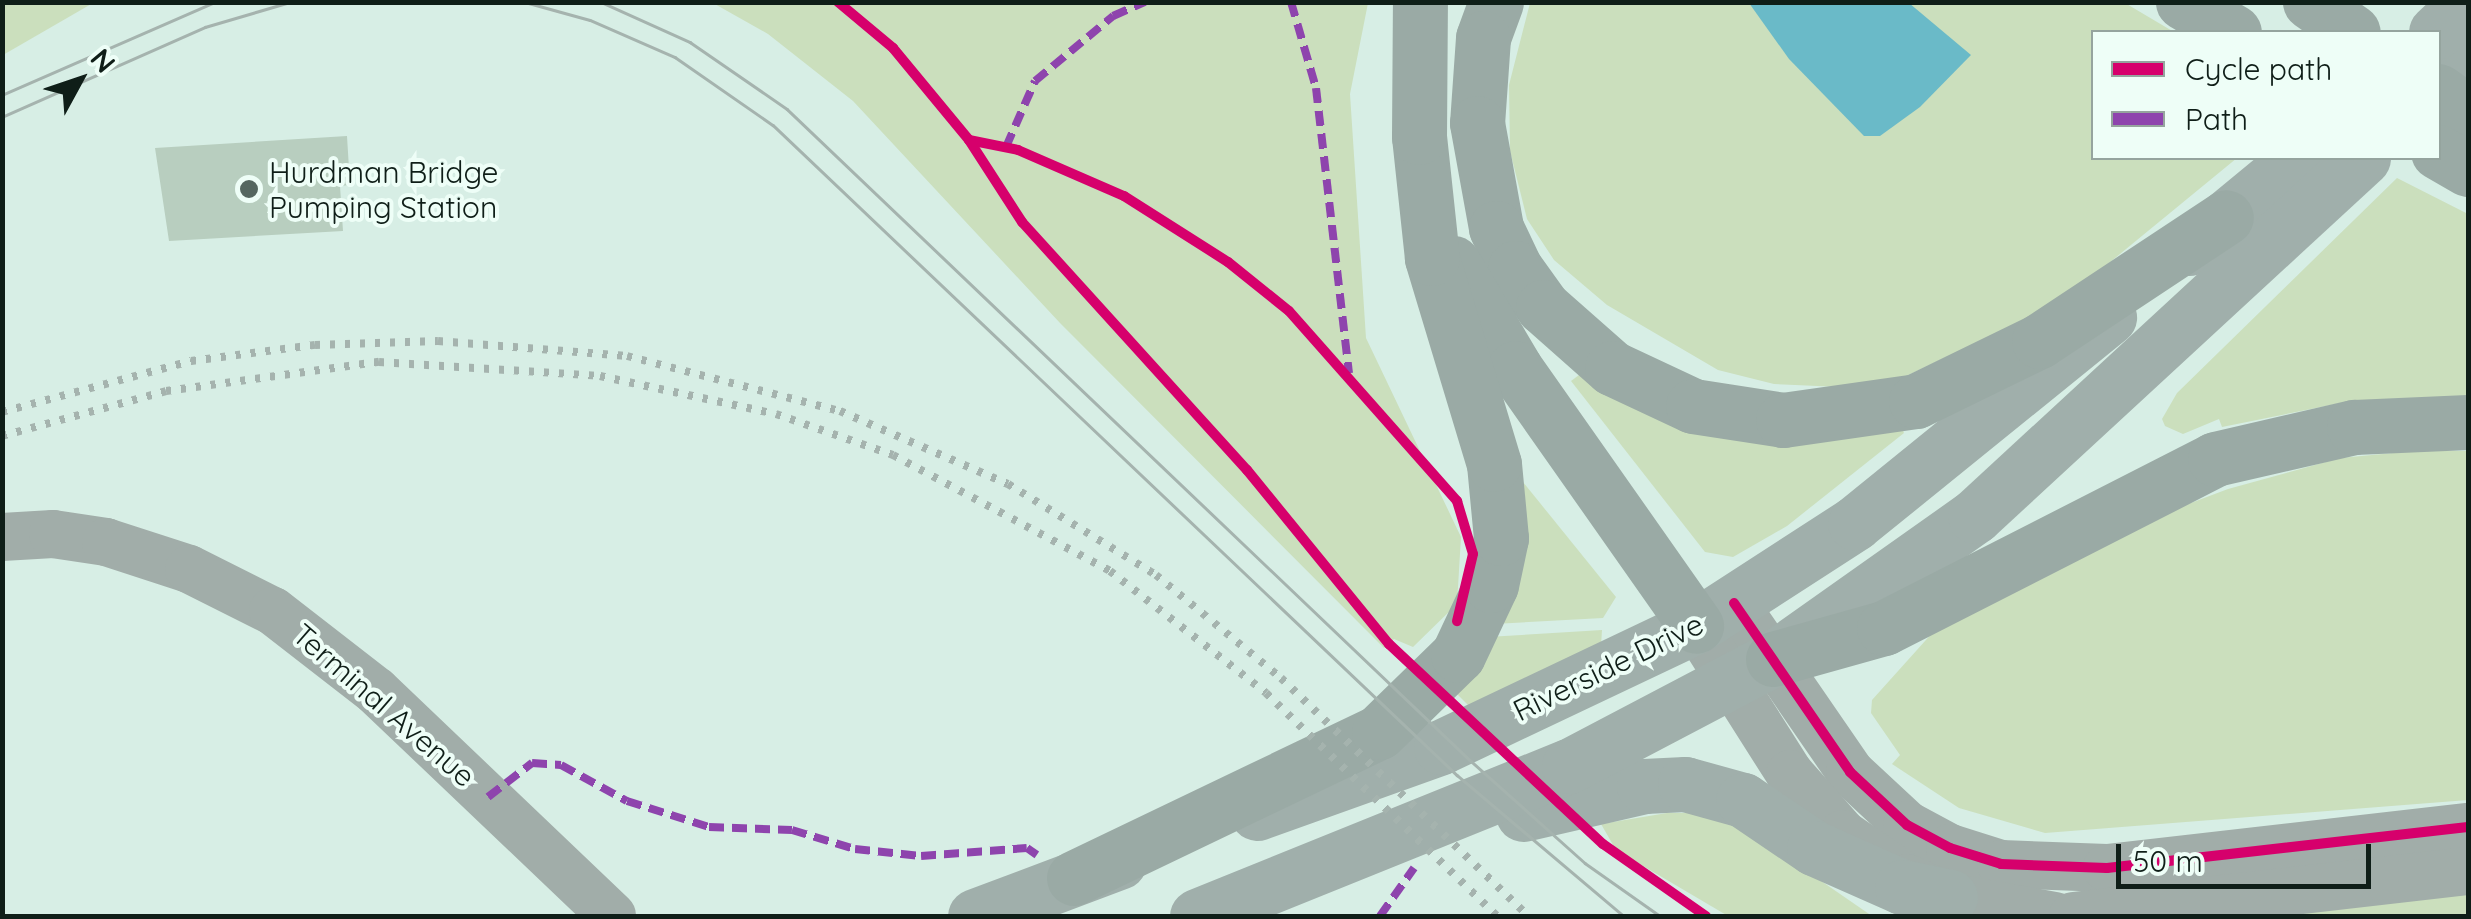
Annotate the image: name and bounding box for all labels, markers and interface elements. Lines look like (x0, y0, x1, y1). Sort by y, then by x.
north arrow (30, 30, 130, 130)
legend (2091, 30, 2441, 160)
text: N (83, 41, 123, 80)
text: Cycle path (2185, 50, 2332, 88)
text: Path (2185, 100, 2248, 138)
place label: Hurdman Bridge Pumping Station (269, 154, 499, 224)
marker: Hurdman Bridge Pumping Station (238, 178, 260, 200)
street label: Riverside Drive (1507, 606, 1709, 728)
street label: Terminal Avenue (285, 616, 483, 794)
scale bar (2121, 824, 2376, 886)
text: 50 m (2133, 842, 2203, 880)

